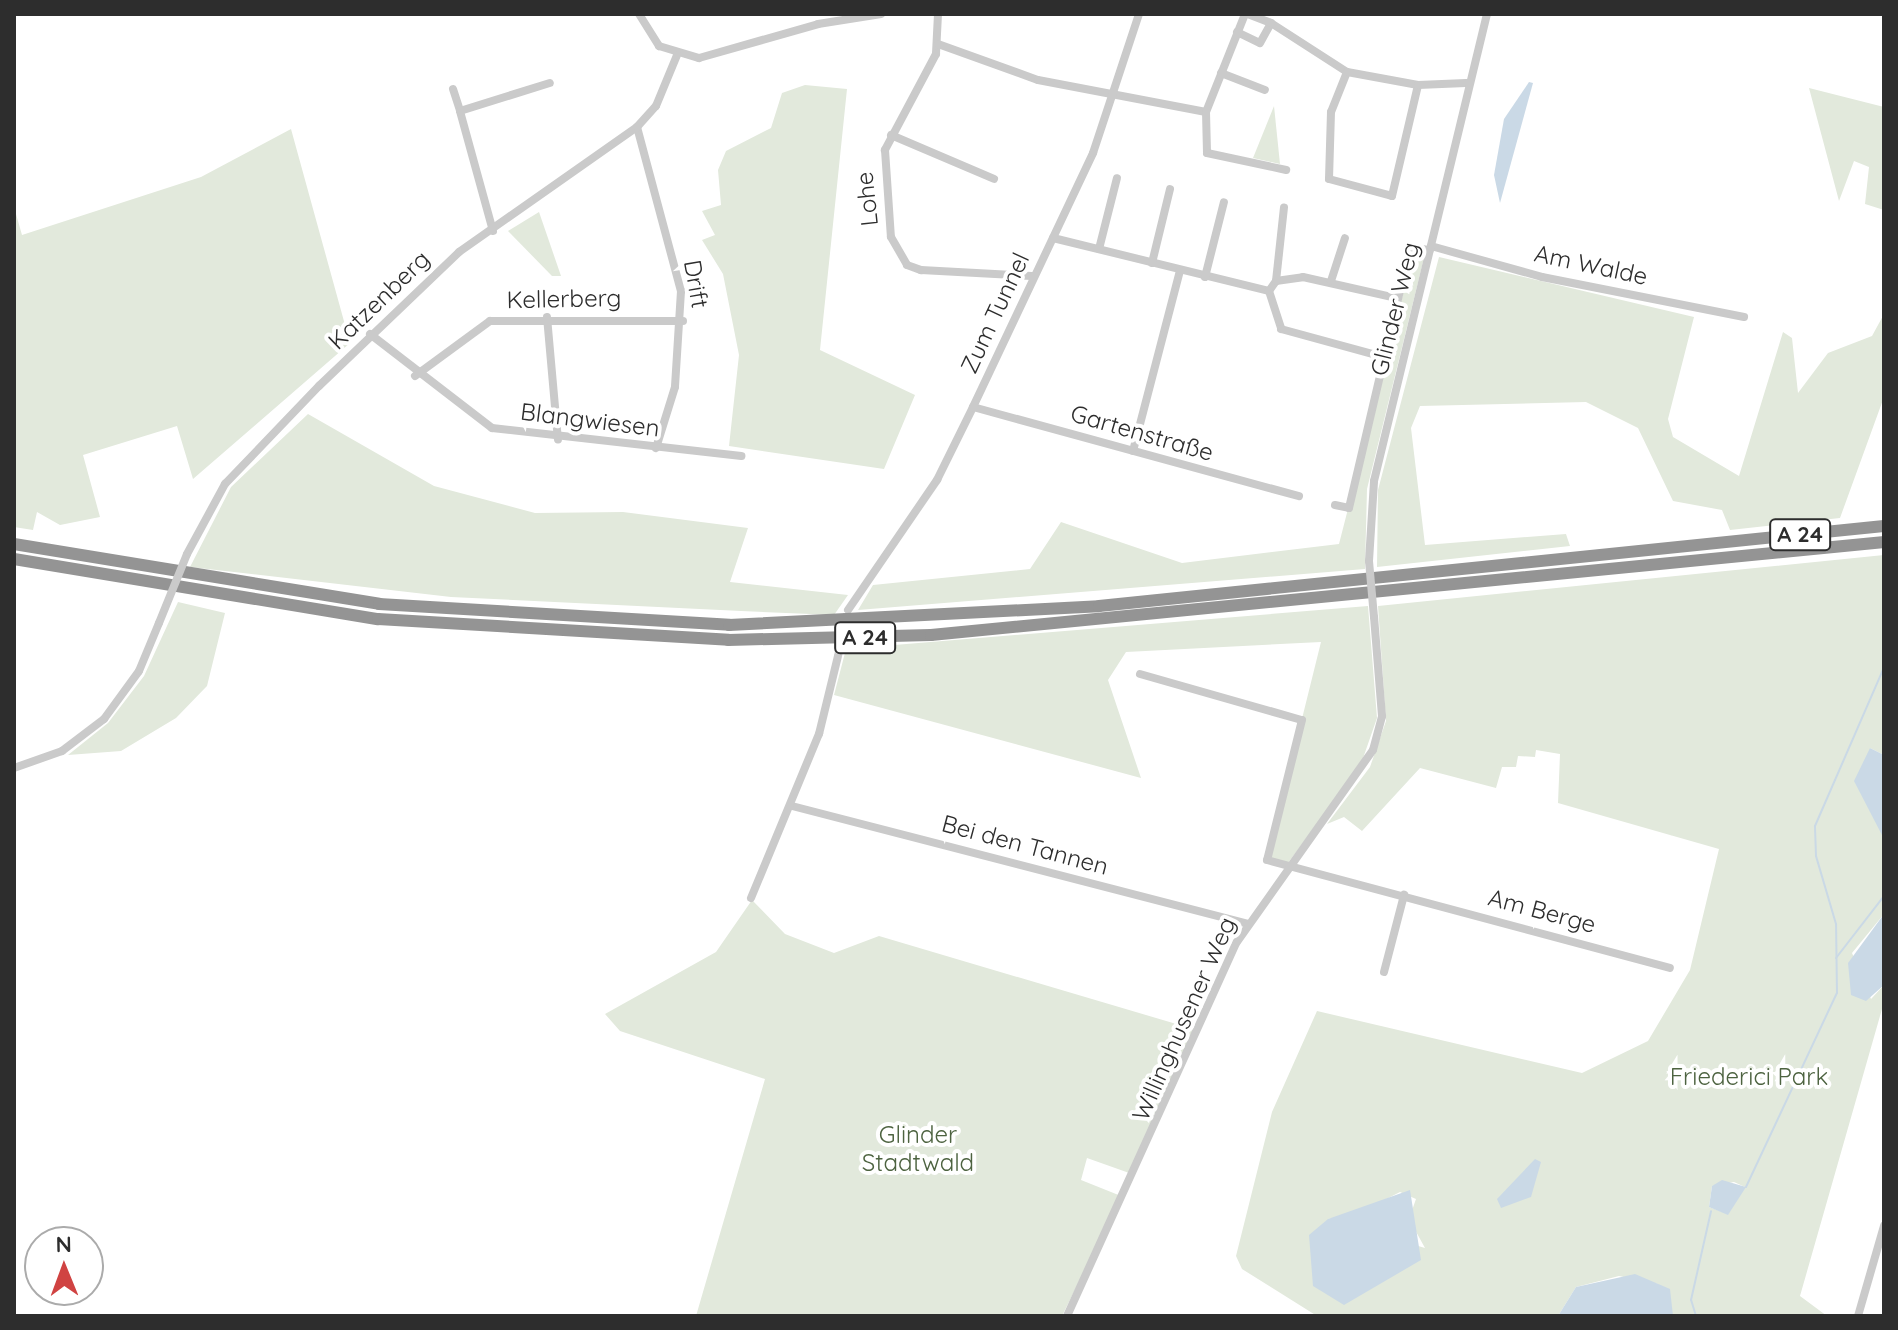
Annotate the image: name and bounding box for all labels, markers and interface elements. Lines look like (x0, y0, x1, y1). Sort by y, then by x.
street label: Lohe (850, 170, 884, 228)
street label: Glinder Weg (1365, 239, 1425, 379)
street label: Am Walde (1532, 239, 1650, 291)
street label: Katzenberg (322, 245, 436, 355)
street label: Zum Tunnel (955, 248, 1035, 378)
street label: Drift (678, 258, 714, 310)
street label: Kellerberg (506, 284, 622, 314)
street label: Blangwiesen (519, 397, 661, 443)
street label: Gartenstraße (1067, 399, 1217, 467)
road number: A 24 (1768, 517, 1832, 553)
road number: A 24 (833, 620, 897, 656)
street label: Bei den Tannen (939, 809, 1111, 881)
street label: Am Berge (1485, 883, 1599, 939)
street label: Willinghusener Weg (1126, 913, 1242, 1125)
park label: Friederici Park (1670, 1063, 1828, 1091)
park label: Glinder Stadtwald (862, 1121, 974, 1177)
north arrow (24, 1226, 104, 1306)
text: N (55, 1230, 72, 1258)

